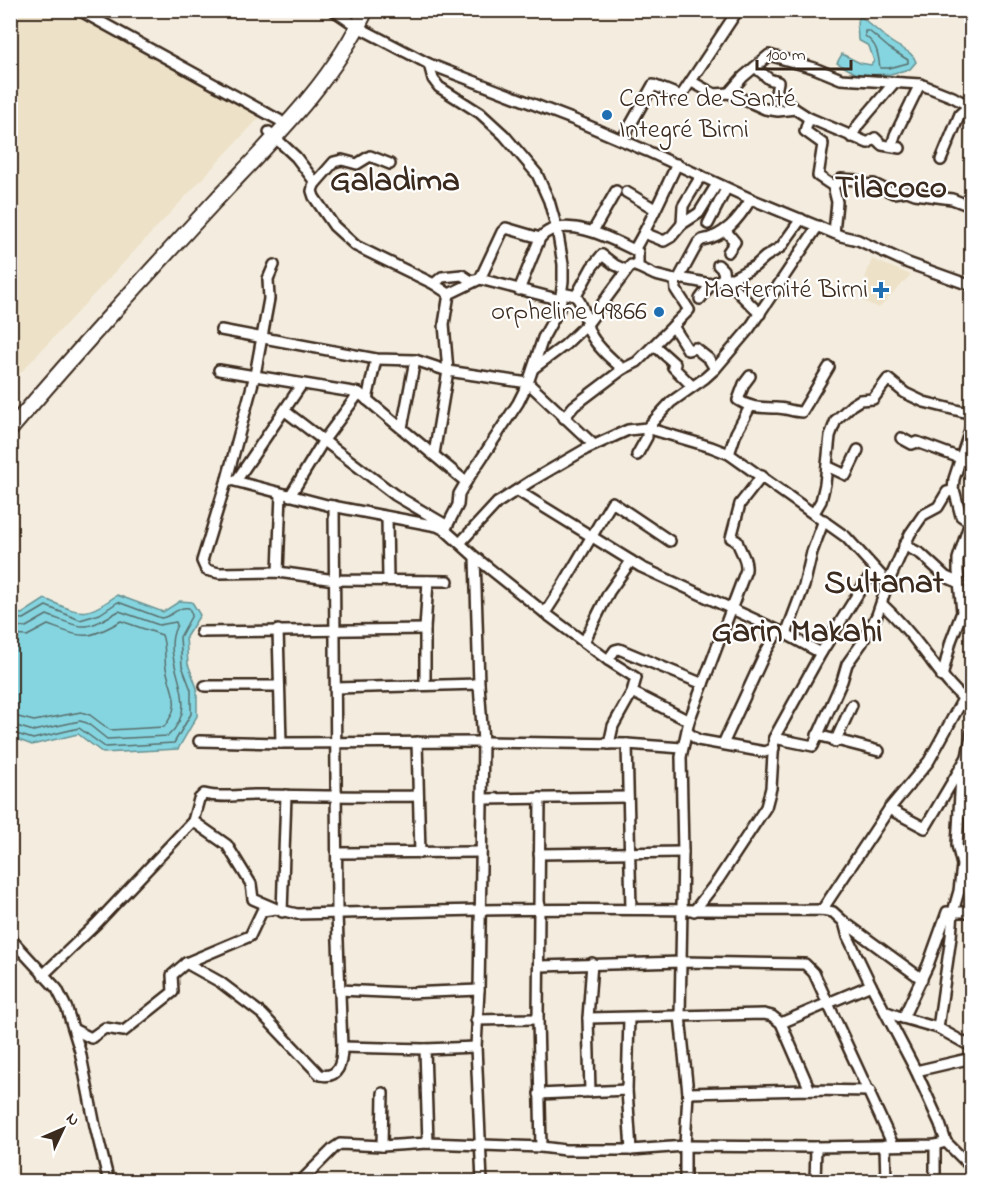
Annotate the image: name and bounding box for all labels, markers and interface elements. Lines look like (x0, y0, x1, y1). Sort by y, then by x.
scale bar (757, 33, 852, 71)
text: 100 m (766, 43, 806, 69)
place label: Centre de Santé Integré Birni (619, 80, 797, 150)
marker: Centre de Santé Integré Birni (600, 108, 614, 122)
district label: Galadima (330, 158, 460, 206)
district label: Tilacoco (835, 165, 947, 213)
place label: Marternité Birni (703, 271, 868, 310)
marker: Marternité Birni (872, 281, 890, 299)
place label: orpheline 49866 (491, 293, 647, 332)
marker: orpheline 49866 (652, 305, 666, 319)
district label: Sultanat (824, 560, 945, 608)
district label: Garin Makahi (712, 609, 882, 657)
north arrow (33, 1099, 93, 1159)
text: N (60, 1108, 85, 1132)

